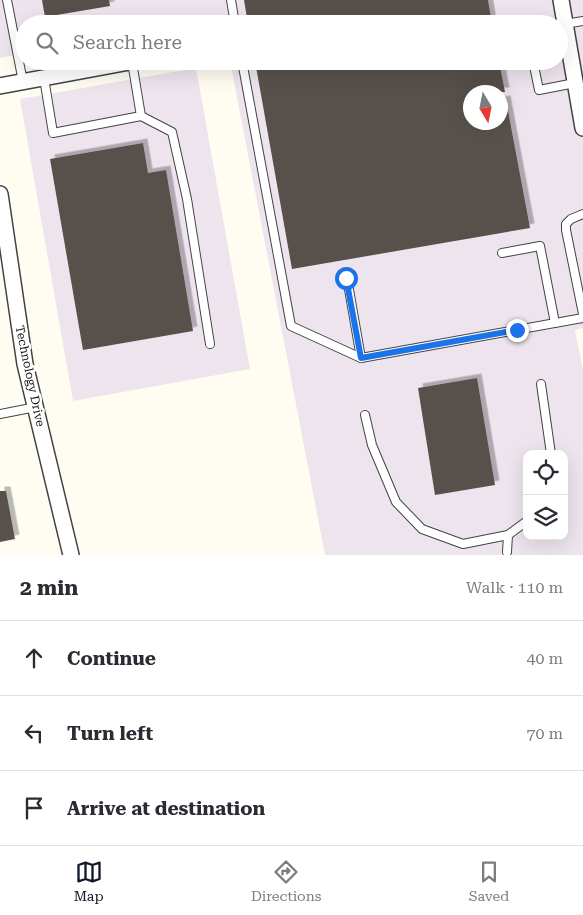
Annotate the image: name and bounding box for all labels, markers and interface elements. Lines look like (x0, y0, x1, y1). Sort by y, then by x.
search box (15, 15, 568, 70)
icon: search (33, 29, 61, 57)
text: Search here (73, 31, 182, 54)
north arrow (463, 85, 508, 130)
route start (335, 267, 358, 290)
route end (506, 319, 529, 342)
street label: Technology Drive (12, 324, 48, 428)
map controls (523, 450, 568, 540)
button: locate (523, 450, 568, 495)
button: layers (523, 495, 568, 540)
text: 2 min (20, 576, 78, 600)
text: Walk · 110 m (466, 578, 563, 597)
icon: ahead (20, 644, 48, 672)
text: Continue (67, 647, 156, 670)
text: 40 m (526, 649, 563, 668)
icon: left (20, 719, 48, 747)
text: Turn left (67, 722, 153, 745)
text: 70 m (526, 724, 563, 743)
icon: arrive (20, 794, 48, 822)
text: Arrive at destination (67, 797, 265, 820)
tab: Map (74, 858, 104, 904)
tab: Directions (251, 858, 321, 904)
tab: Saved (469, 858, 509, 904)

